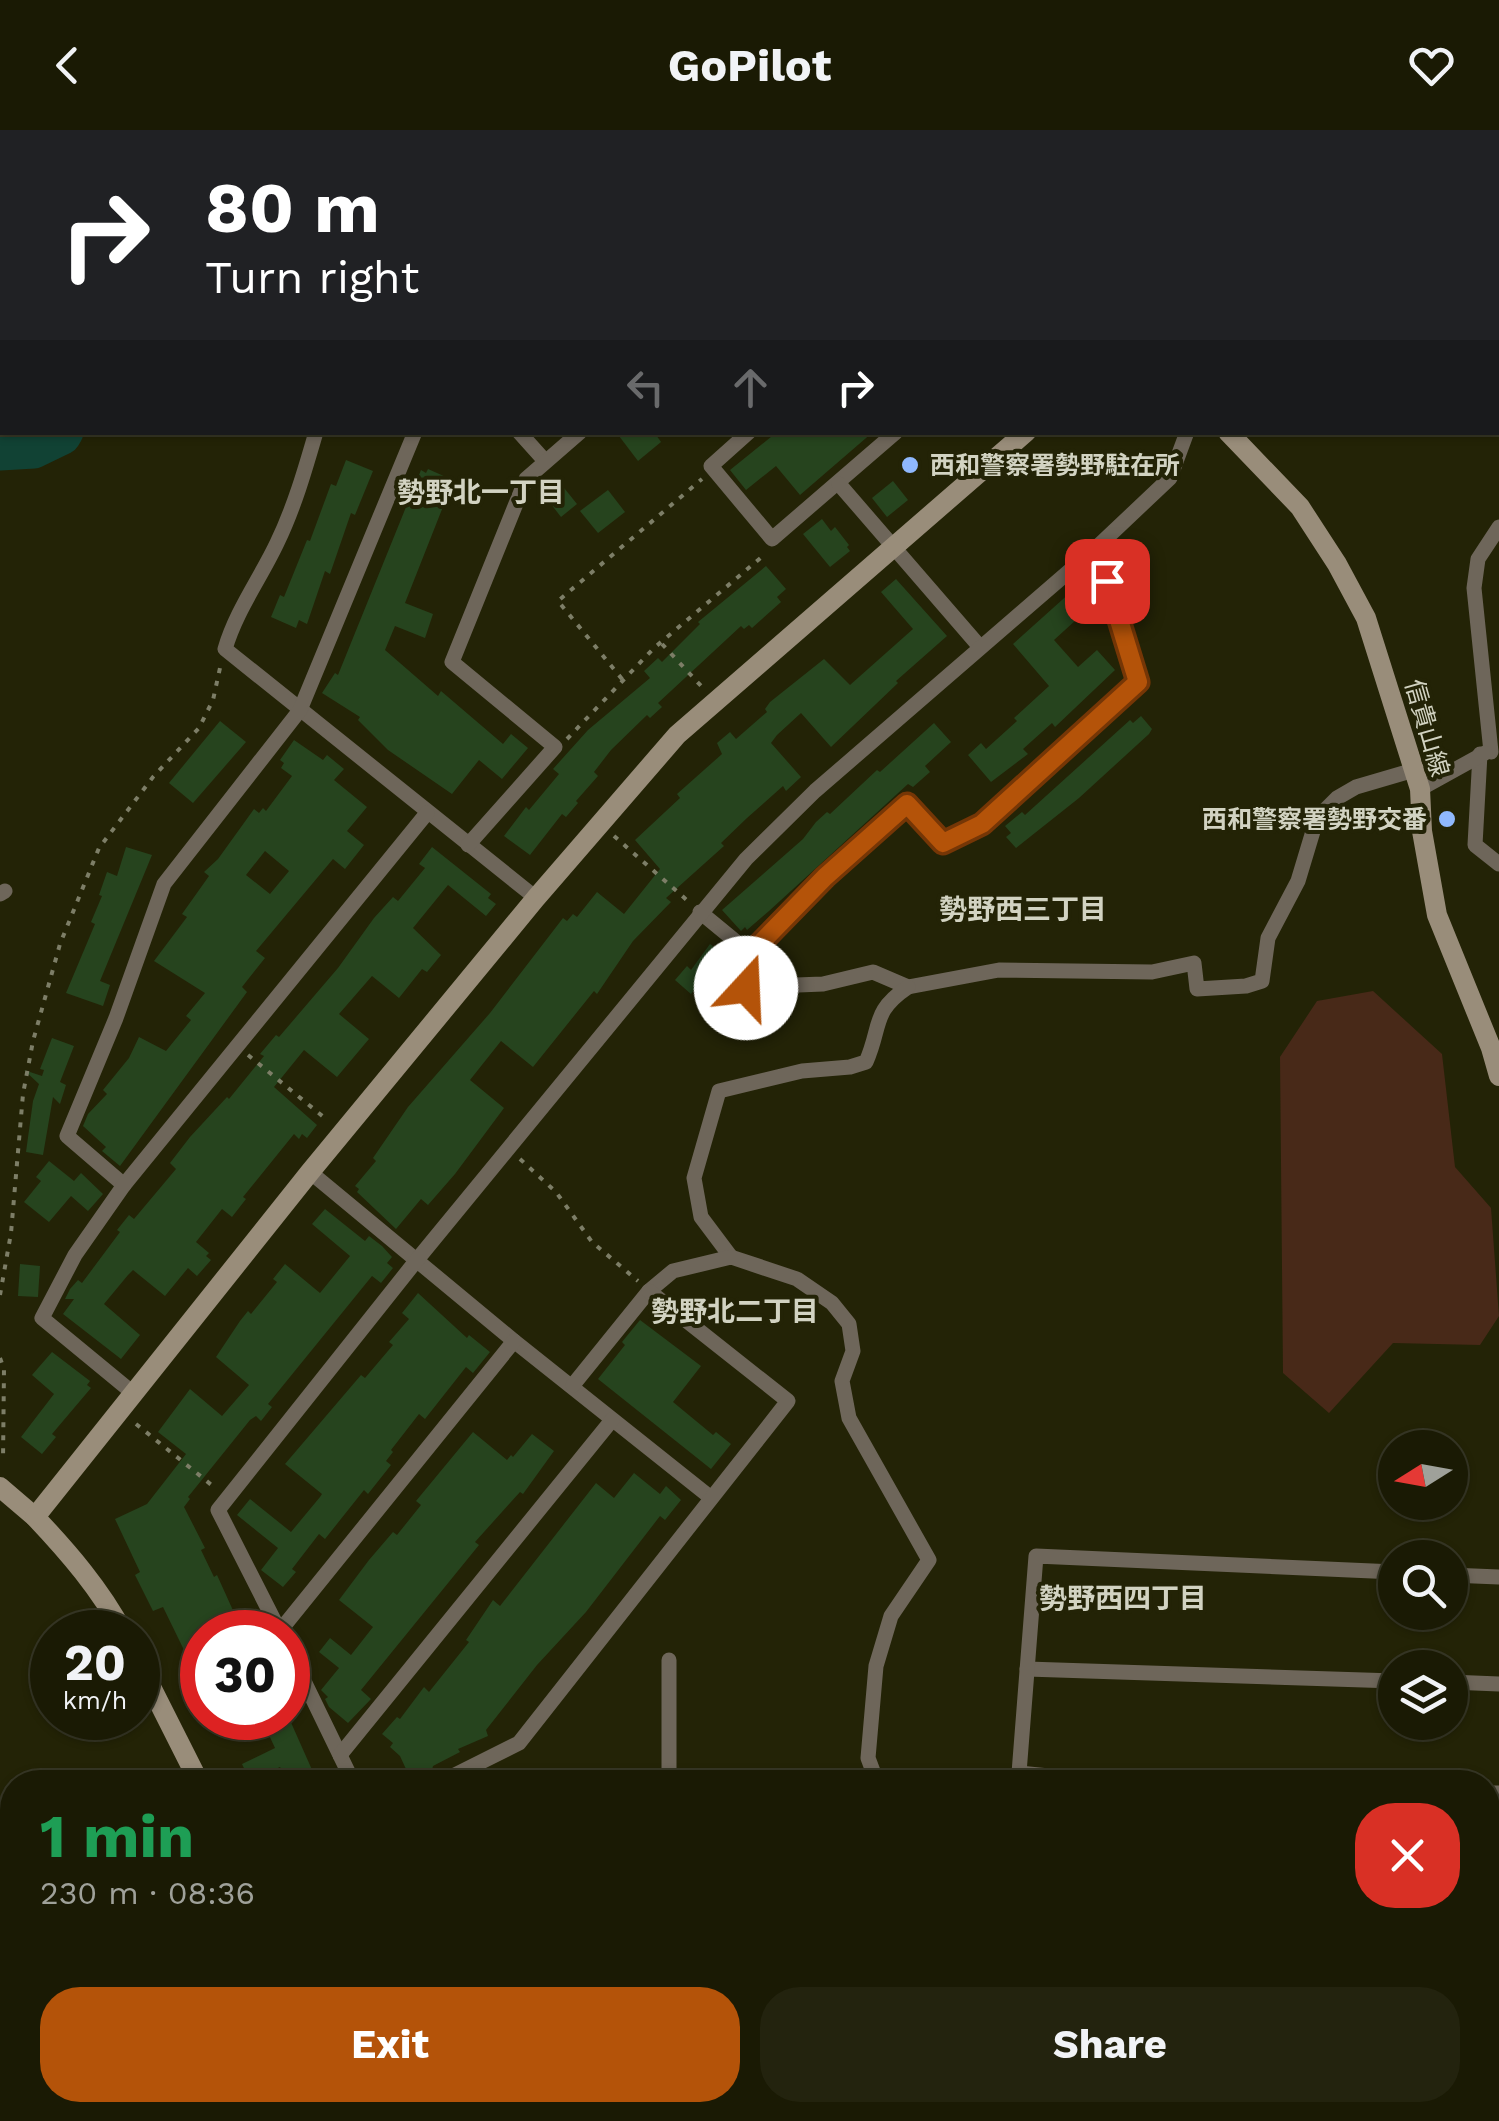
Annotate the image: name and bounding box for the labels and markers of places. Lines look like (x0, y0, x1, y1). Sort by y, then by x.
place label: 西和警察署勢野駐在所 (930, 451, 1180, 480)
marker: 西和警察署勢野駐在所 (899, 454, 921, 476)
pin (1065, 539, 1150, 624)
place label: 西和警察署勢野交番 (1202, 805, 1427, 834)
marker: 西和警察署勢野交番 (1436, 808, 1458, 830)

